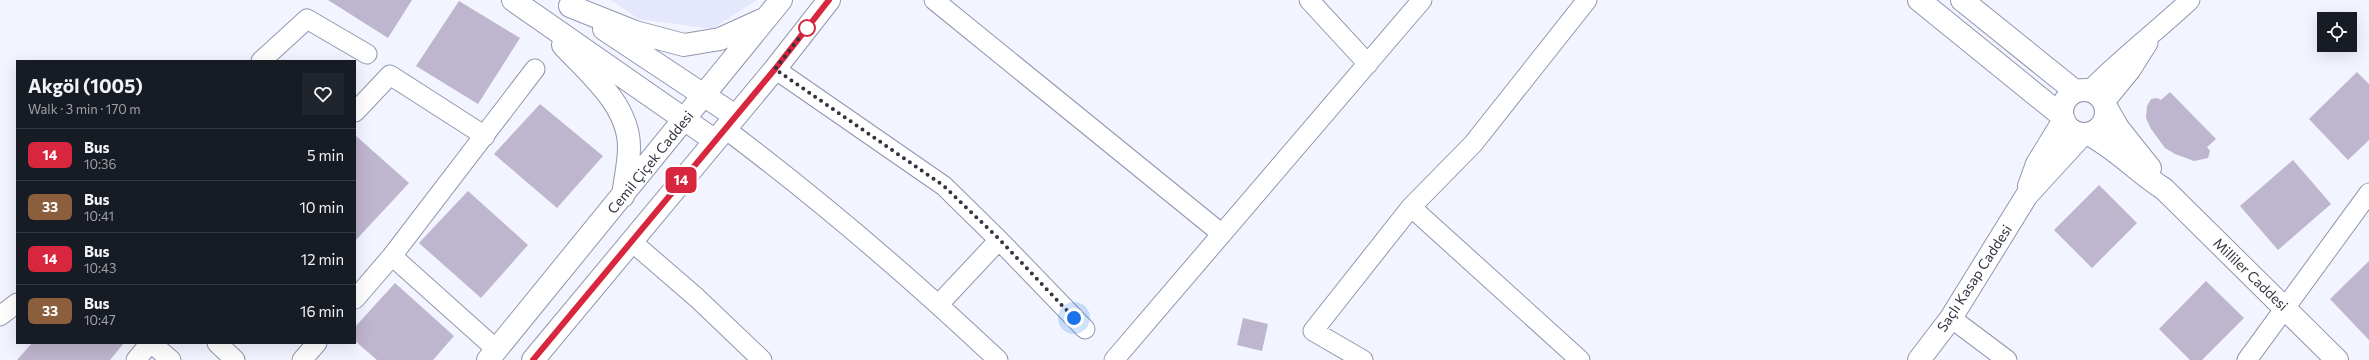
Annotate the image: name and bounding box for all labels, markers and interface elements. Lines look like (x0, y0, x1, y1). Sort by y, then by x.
map controls (2317, 12, 2357, 52)
button: locate (2317, 12, 2357, 52)
unlabelled marker (798, 19, 816, 37)
button: heart (302, 73, 344, 115)
text: Akgöl (1005) (28, 74, 143, 97)
text: Walk · 3 min · 170 m (28, 101, 141, 117)
street label: Cemil Çiçek Caddesi (603, 107, 697, 217)
text: Bus (84, 138, 109, 156)
text: 14 (43, 146, 57, 163)
text: 5 min (307, 146, 344, 164)
text: 10:36 (84, 156, 116, 172)
line badge: 14 (663, 167, 699, 193)
text: 14 (674, 171, 688, 188)
text: Bus (84, 190, 109, 208)
text: 33 (42, 198, 58, 215)
text: 10 min (299, 198, 344, 216)
text: 10:41 (84, 208, 114, 224)
street label: Saçlı Kasap Caddesi (1933, 221, 2015, 335)
street label: Milliler Caddesi (2210, 234, 2292, 314)
text: Bus (84, 242, 109, 260)
text: 14 (43, 250, 57, 267)
text: 12 min (301, 250, 344, 268)
text: 10:43 (84, 260, 116, 276)
text: Bus (84, 294, 109, 312)
text: 33 (42, 302, 58, 319)
text: 16 min (300, 302, 344, 320)
your location (1064, 308, 1084, 328)
text: 10:47 (84, 312, 116, 328)

